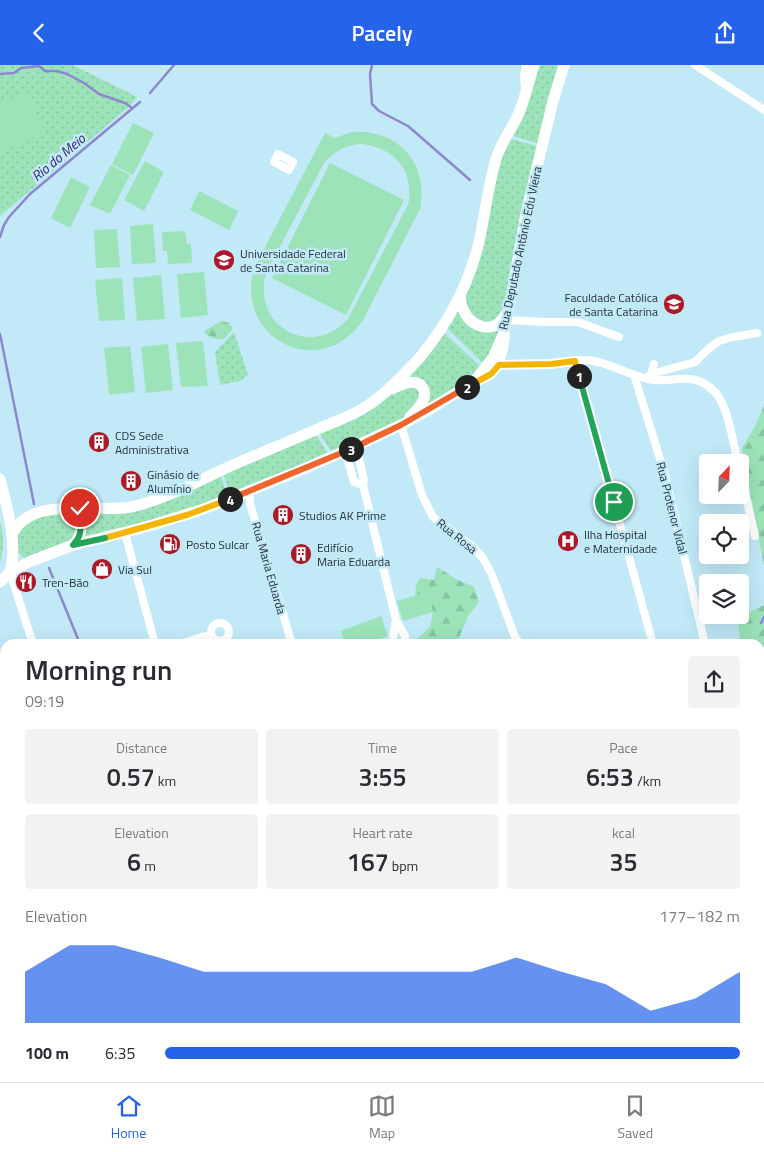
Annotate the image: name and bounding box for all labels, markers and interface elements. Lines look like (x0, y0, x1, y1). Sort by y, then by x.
text: Pacely (351, 16, 413, 50)
icon: back (25, 19, 53, 47)
icon: share (711, 19, 739, 47)
water label: Rio do Meio (26, 127, 90, 186)
street label: Rua Deputado Antônio Edu Vieira (493, 164, 547, 332)
place label: Universidade Federal de Santa Catarina (240, 244, 346, 277)
school or university icon: Universidade Federal de Santa Catarina (212, 248, 236, 272)
place label: Faculdade Católica de Santa Catarina (565, 288, 658, 321)
school or university icon: Faculdade Católica de Santa Catarina (662, 292, 686, 316)
pin: 1 (566, 363, 592, 389)
text: 1 (576, 366, 583, 387)
pin: 2 (454, 375, 480, 399)
text: 2 (464, 377, 471, 398)
place label: CDS Sede Administrativa (115, 426, 189, 459)
building icon: CDS Sede Administrativa (87, 430, 111, 454)
pin: 3 (338, 437, 364, 461)
text: 3 (348, 439, 355, 460)
north arrow (699, 454, 749, 504)
map controls (699, 454, 749, 624)
street label: Rua Protenor Vidal (651, 460, 693, 556)
place label: Ginásio de Alumínio (147, 465, 199, 498)
building icon: Ginásio de Alumínio (119, 469, 143, 493)
pin (593, 481, 635, 523)
pin (59, 487, 101, 529)
pin: 4 (218, 487, 242, 511)
icon: arrive (600, 488, 628, 516)
text: 4 (227, 489, 234, 510)
icon: check (66, 494, 94, 522)
building icon: Studios AK Prime (271, 503, 295, 527)
place label: Studios AK Prime (299, 506, 386, 525)
street label: Rua Rosa (433, 514, 481, 558)
button: locate (699, 514, 749, 564)
street label: Rua Maria Eduarda (247, 519, 291, 617)
place label: Ilha Hospital e Maternidade (584, 525, 657, 558)
hospital icon: Ilha Hospital e Maternidade (556, 529, 580, 553)
fuel station icon: Posto Sulcar (158, 532, 182, 556)
place label: Posto Sulcar (186, 535, 249, 554)
place label: Edifício Maria Eduarda (317, 538, 390, 571)
building icon: Edifício Maria Eduarda (289, 542, 313, 566)
shop icon: Via Sul (90, 557, 114, 581)
place label: Via Sul (118, 560, 152, 579)
restaurant icon: Tren-Bão (14, 570, 38, 594)
place label: Tren-Bão (42, 573, 89, 592)
button: layers (699, 574, 749, 624)
text: Morning run (25, 648, 172, 691)
button: share (688, 656, 740, 708)
text: 09:19 (25, 689, 64, 713)
text: Distance (116, 737, 167, 758)
text: Time (368, 737, 397, 758)
text: Pace (609, 737, 638, 758)
text: 0.57 (107, 758, 155, 796)
text: 3:55 (359, 758, 406, 796)
text: 6:53 (586, 758, 634, 796)
text: km (155, 770, 176, 791)
text: /km (634, 770, 661, 791)
text: Elevation (114, 822, 169, 843)
text: Heart rate (352, 822, 413, 843)
text: kcal (612, 822, 635, 843)
text: 6 (127, 843, 141, 881)
text: 167 (347, 843, 389, 881)
text: 35 (609, 843, 638, 881)
text: m (141, 855, 156, 876)
text: bpm (389, 855, 418, 876)
text: Elevation (25, 904, 87, 928)
text: 177–182 m (659, 904, 740, 928)
text: 100 m (25, 1041, 69, 1065)
text: 6:35 (105, 1041, 135, 1065)
tab: Home (111, 1092, 146, 1143)
tab: Map (368, 1092, 396, 1143)
tab: Saved (618, 1092, 653, 1143)

